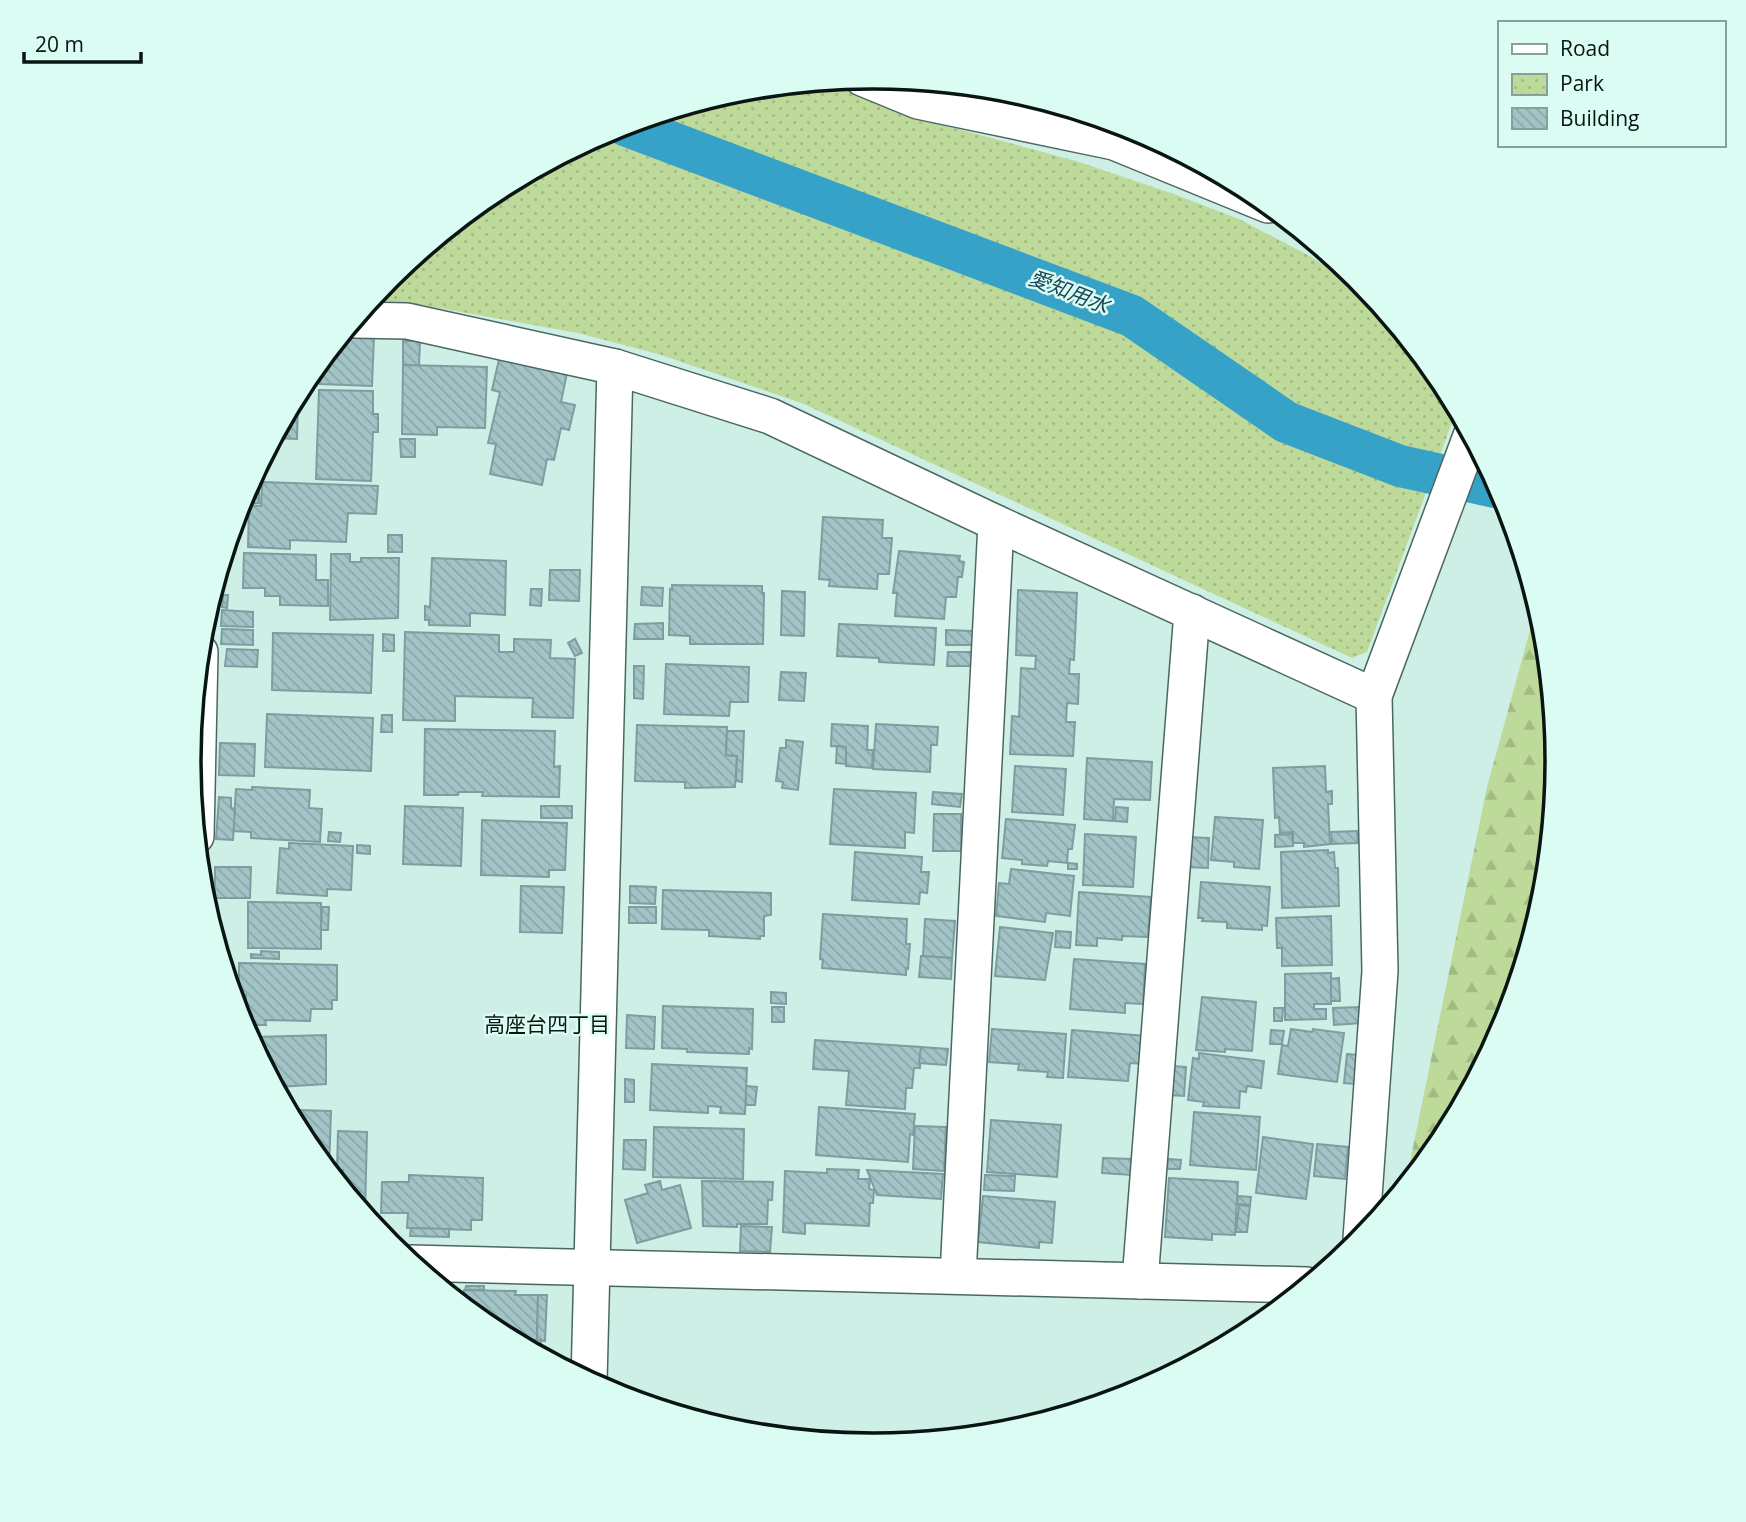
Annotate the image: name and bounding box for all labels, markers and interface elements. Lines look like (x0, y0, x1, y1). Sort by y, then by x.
scale bar (24, 21, 142, 65)
legend (1498, 21, 1725, 147)
text: 20 m (35, 30, 84, 58)
text: Road (1560, 34, 1610, 62)
text: Park (1560, 69, 1604, 97)
text: Building (1560, 104, 1639, 132)
water label: 愛知用水 (1025, 263, 1115, 320)
district label: 高座台四丁目 (484, 1010, 610, 1038)

